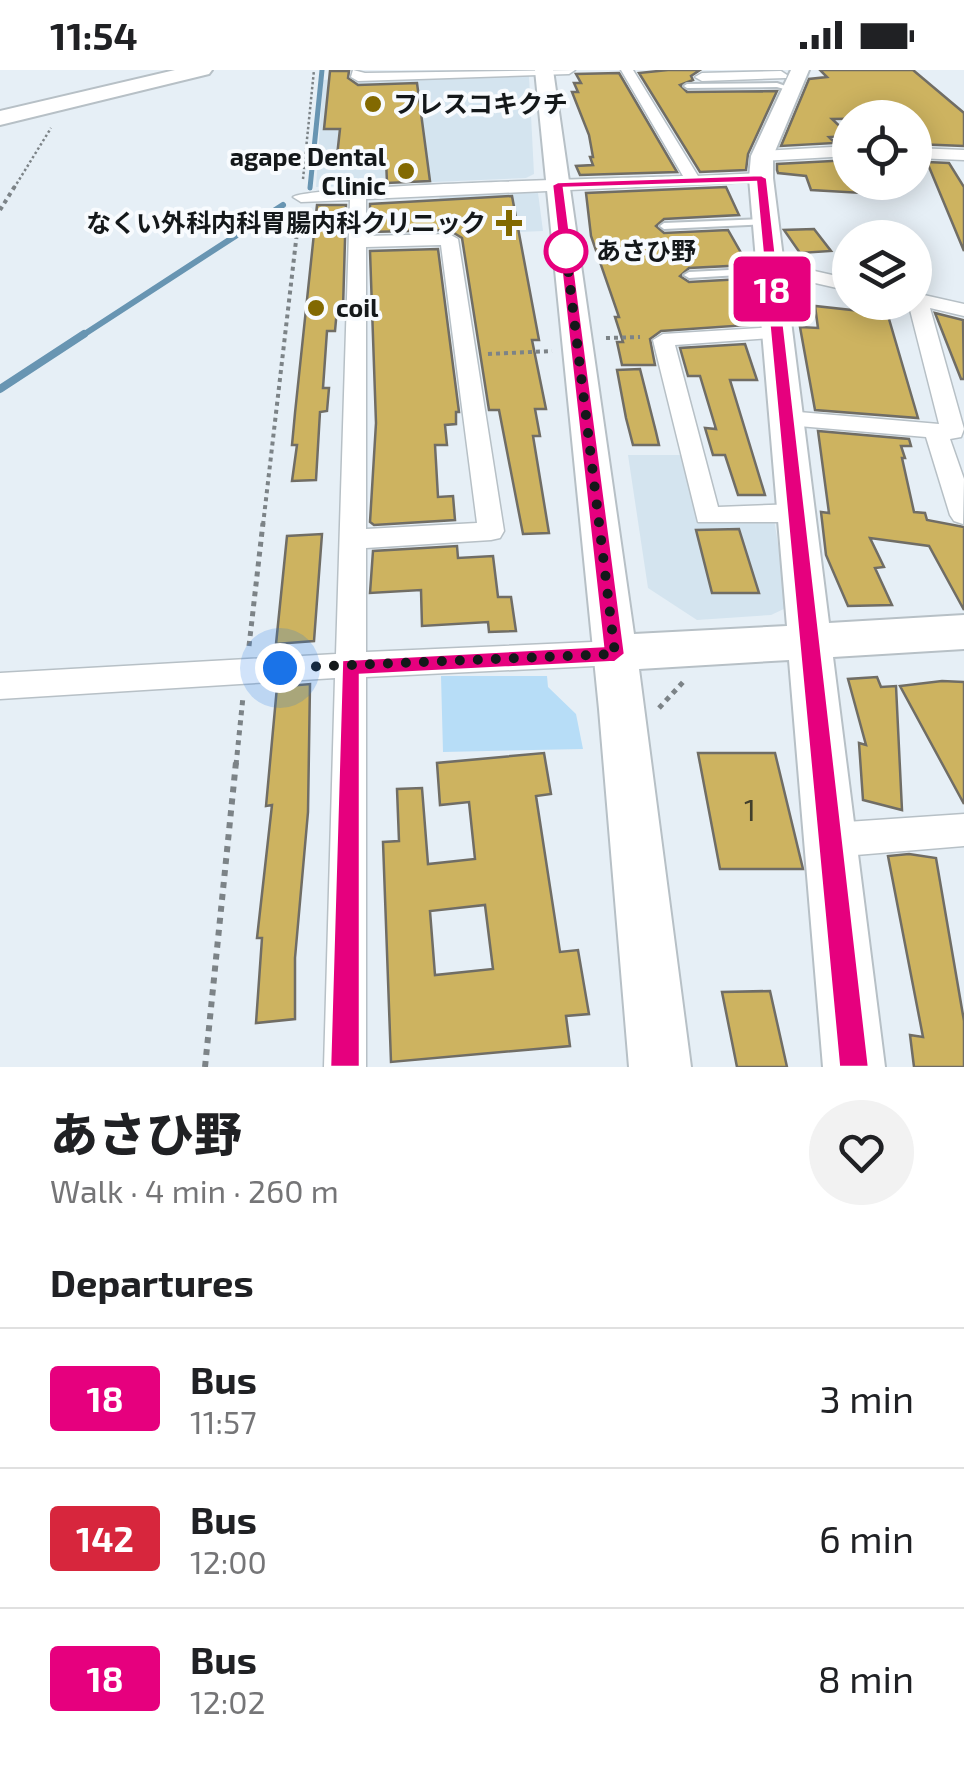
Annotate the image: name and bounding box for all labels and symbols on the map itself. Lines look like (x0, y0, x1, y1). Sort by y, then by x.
place label: フレスコキクチ (393, 88, 568, 118)
marker: フレスコキクチ (362, 93, 384, 115)
place label: agape Dental Clinic (230, 141, 387, 200)
marker: agape Dental Clinic (395, 160, 417, 182)
place label: なくい外科内科胃腸内科クリニック (86, 207, 486, 237)
marker: なくい外科内科胃腸内科クリニック (496, 210, 522, 236)
marker: あさひ野 (545, 230, 587, 272)
place label: あさひ野 (596, 235, 696, 265)
line badge: 18 (727, 256, 817, 322)
place label: coil (336, 292, 379, 322)
marker: coil (305, 297, 327, 319)
your location (255, 643, 305, 693)
house number: 1 (744, 791, 756, 827)

